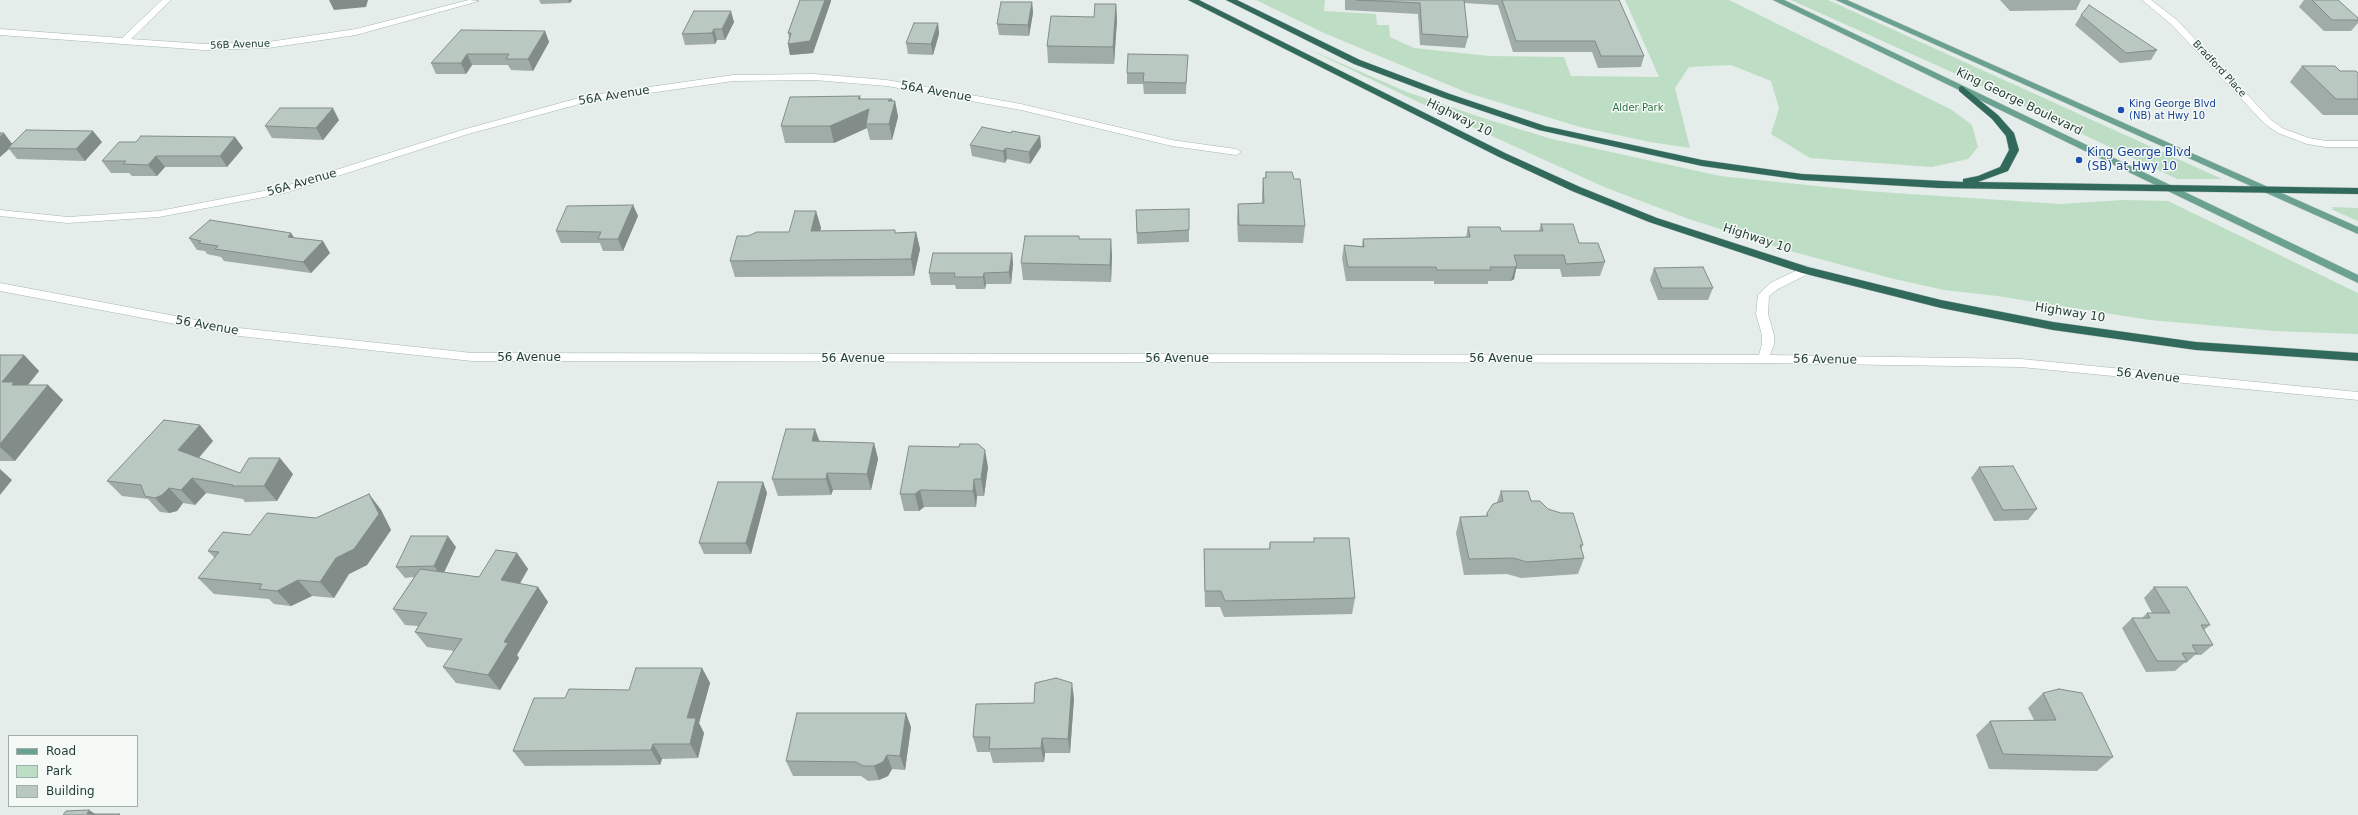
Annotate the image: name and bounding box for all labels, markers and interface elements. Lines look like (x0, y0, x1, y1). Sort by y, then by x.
street label: 56B Avenue (210, 38, 270, 52)
street label: Bradford Place (2190, 38, 2248, 100)
street label: King George Boulevard (1954, 65, 2084, 139)
street label: 56A Avenue (899, 79, 973, 105)
street label: 56A Avenue (577, 83, 651, 109)
street label: Highway 10 (1424, 96, 1494, 140)
place label: King George Blvd (NB) at Hwy 10 (2129, 98, 2216, 122)
park label: Alder Park (1612, 102, 1664, 114)
marker: King George Blvd (NB) at Hwy 10 (2116, 105, 2126, 115)
place label: King George Blvd (SB) at Hwy 10 (2087, 146, 2191, 174)
marker: King George Blvd (SB) at Hwy 10 (2074, 155, 2084, 165)
street label: 56A Avenue (265, 166, 339, 200)
street label: Highway 10 (1721, 221, 1793, 257)
street label: Highway 10 (2034, 300, 2106, 326)
street label: 56 Avenue (174, 313, 240, 339)
street label: 56 Avenue (497, 351, 561, 365)
street label: 56 Avenue (821, 352, 885, 366)
street label: 56 Avenue (1145, 352, 1209, 366)
street label: 56 Avenue (1469, 352, 1533, 366)
street label: 56 Avenue (1793, 352, 1857, 368)
street label: 56 Avenue (2116, 366, 2180, 386)
legend (8, 735, 138, 807)
text: Road (46, 744, 76, 758)
text: Park (46, 764, 72, 778)
text: Building (46, 784, 95, 798)

